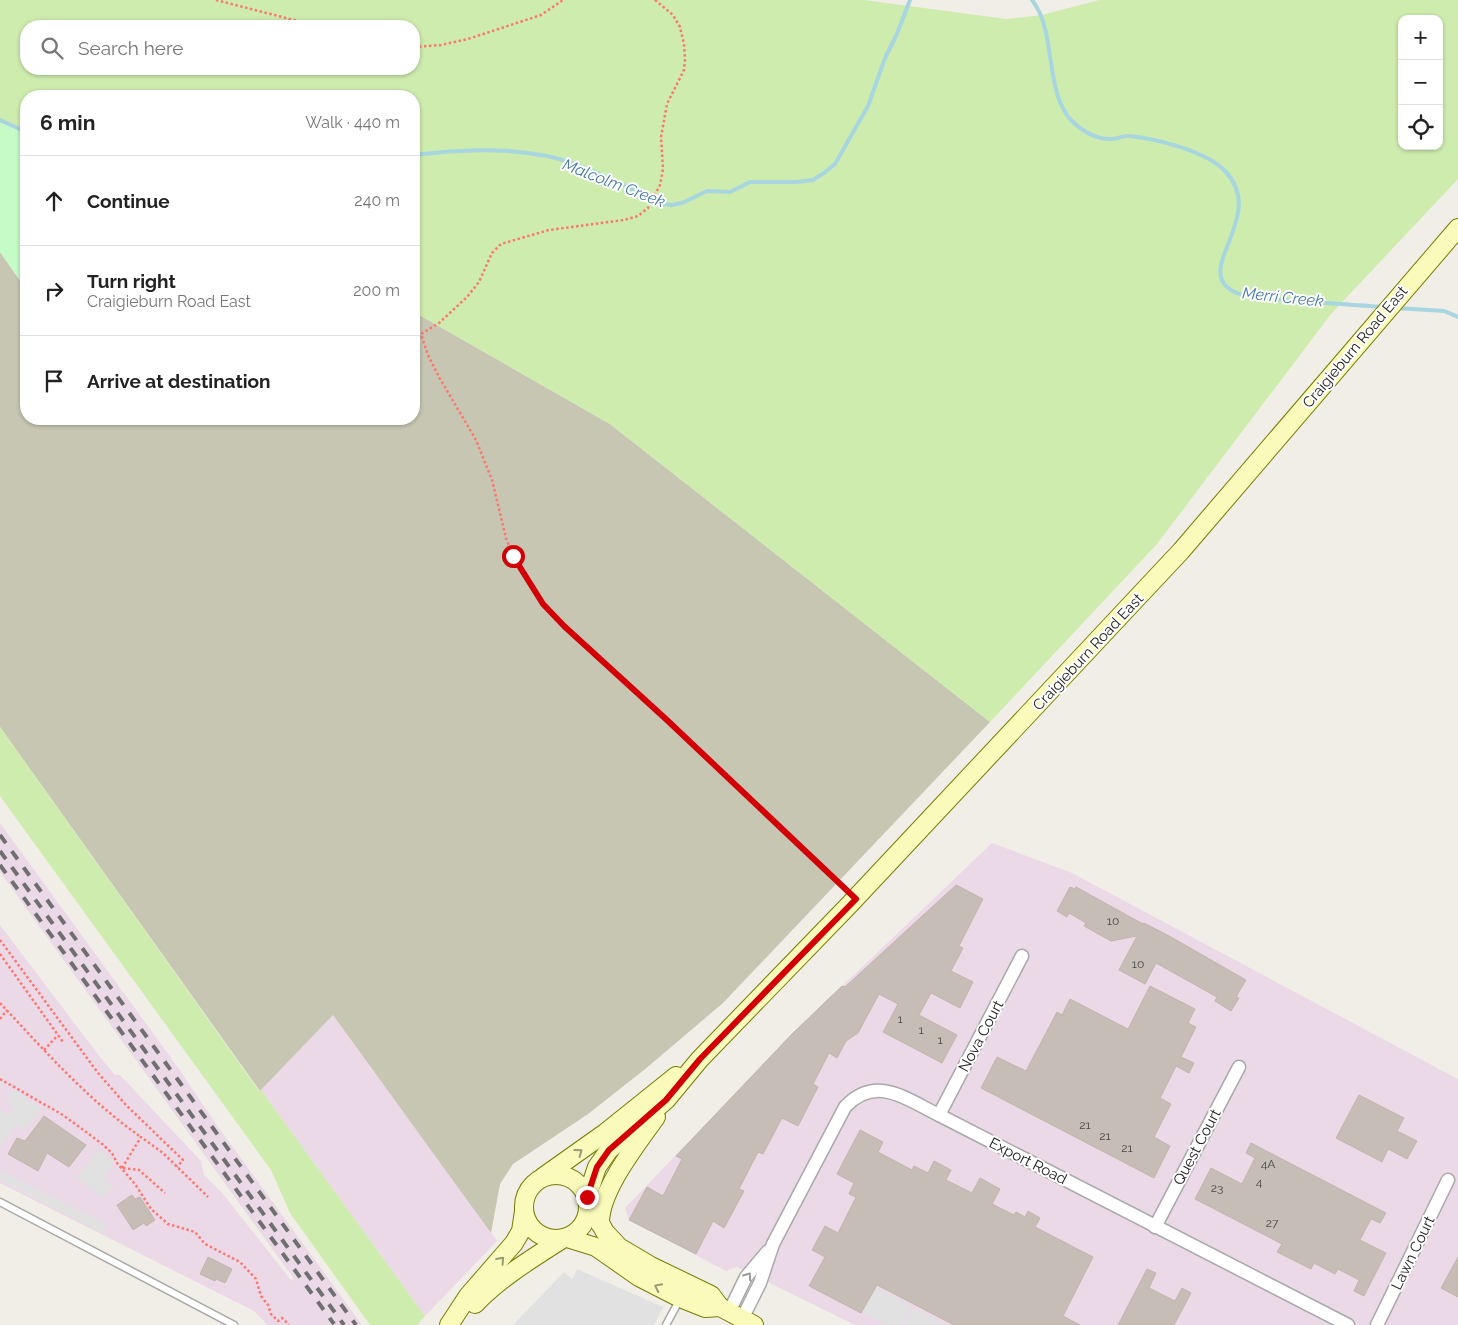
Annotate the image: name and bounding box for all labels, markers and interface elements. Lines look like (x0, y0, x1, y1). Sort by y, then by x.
map controls (1398, 15, 1443, 150)
button: + (1398, 15, 1443, 60)
search box (20, 20, 420, 75)
icon: search (38, 34, 66, 62)
text: Search here (78, 37, 184, 59)
button: − (1398, 60, 1443, 105)
button: locate (1398, 105, 1443, 150)
text: 6 min (40, 110, 95, 135)
text: Walk · 440 m (305, 113, 400, 132)
water label: Malcolm Creek (560, 155, 668, 211)
icon: ahead (40, 187, 68, 215)
text: Continue (87, 190, 170, 212)
text: 240 m (354, 191, 400, 210)
text: Turn right (87, 270, 176, 292)
icon: right (40, 277, 68, 305)
text: 200 m (353, 281, 400, 300)
street label: Craigieburn Road East (1299, 282, 1411, 412)
water label: Merri Creek (1241, 283, 1325, 311)
text: Craigieburn Road East (87, 292, 251, 311)
icon: arrive (40, 367, 68, 395)
text: Arrive at destination (87, 370, 271, 392)
route start (502, 545, 525, 568)
street label: Craigieburn Road East (1029, 590, 1147, 714)
house number: 10 (1107, 914, 1119, 928)
house number: 10 (1132, 957, 1144, 971)
street label: Nova Court (955, 997, 1007, 1075)
house number: 1 (897, 1012, 903, 1026)
house number: 1 (918, 1023, 924, 1037)
house number: 1 (937, 1033, 943, 1047)
street label: Quest Court (1169, 1106, 1225, 1188)
house number: 21 (1079, 1118, 1091, 1132)
house number: 21 (1099, 1129, 1111, 1143)
street label: Export Road (986, 1134, 1070, 1188)
house number: 21 (1121, 1141, 1133, 1155)
one-way arrow (573, 1149, 583, 1158)
house number: 4A (1261, 1157, 1275, 1171)
house number: 4 (1256, 1175, 1263, 1189)
house number: 23 (1211, 1181, 1223, 1195)
route end (576, 1186, 599, 1209)
street label: Lawn Court (1387, 1213, 1439, 1293)
house number: 27 (1266, 1216, 1279, 1230)
one-way arrow (495, 1256, 504, 1265)
one-way arrow (742, 1272, 751, 1282)
one-way arrow (654, 1283, 663, 1293)

